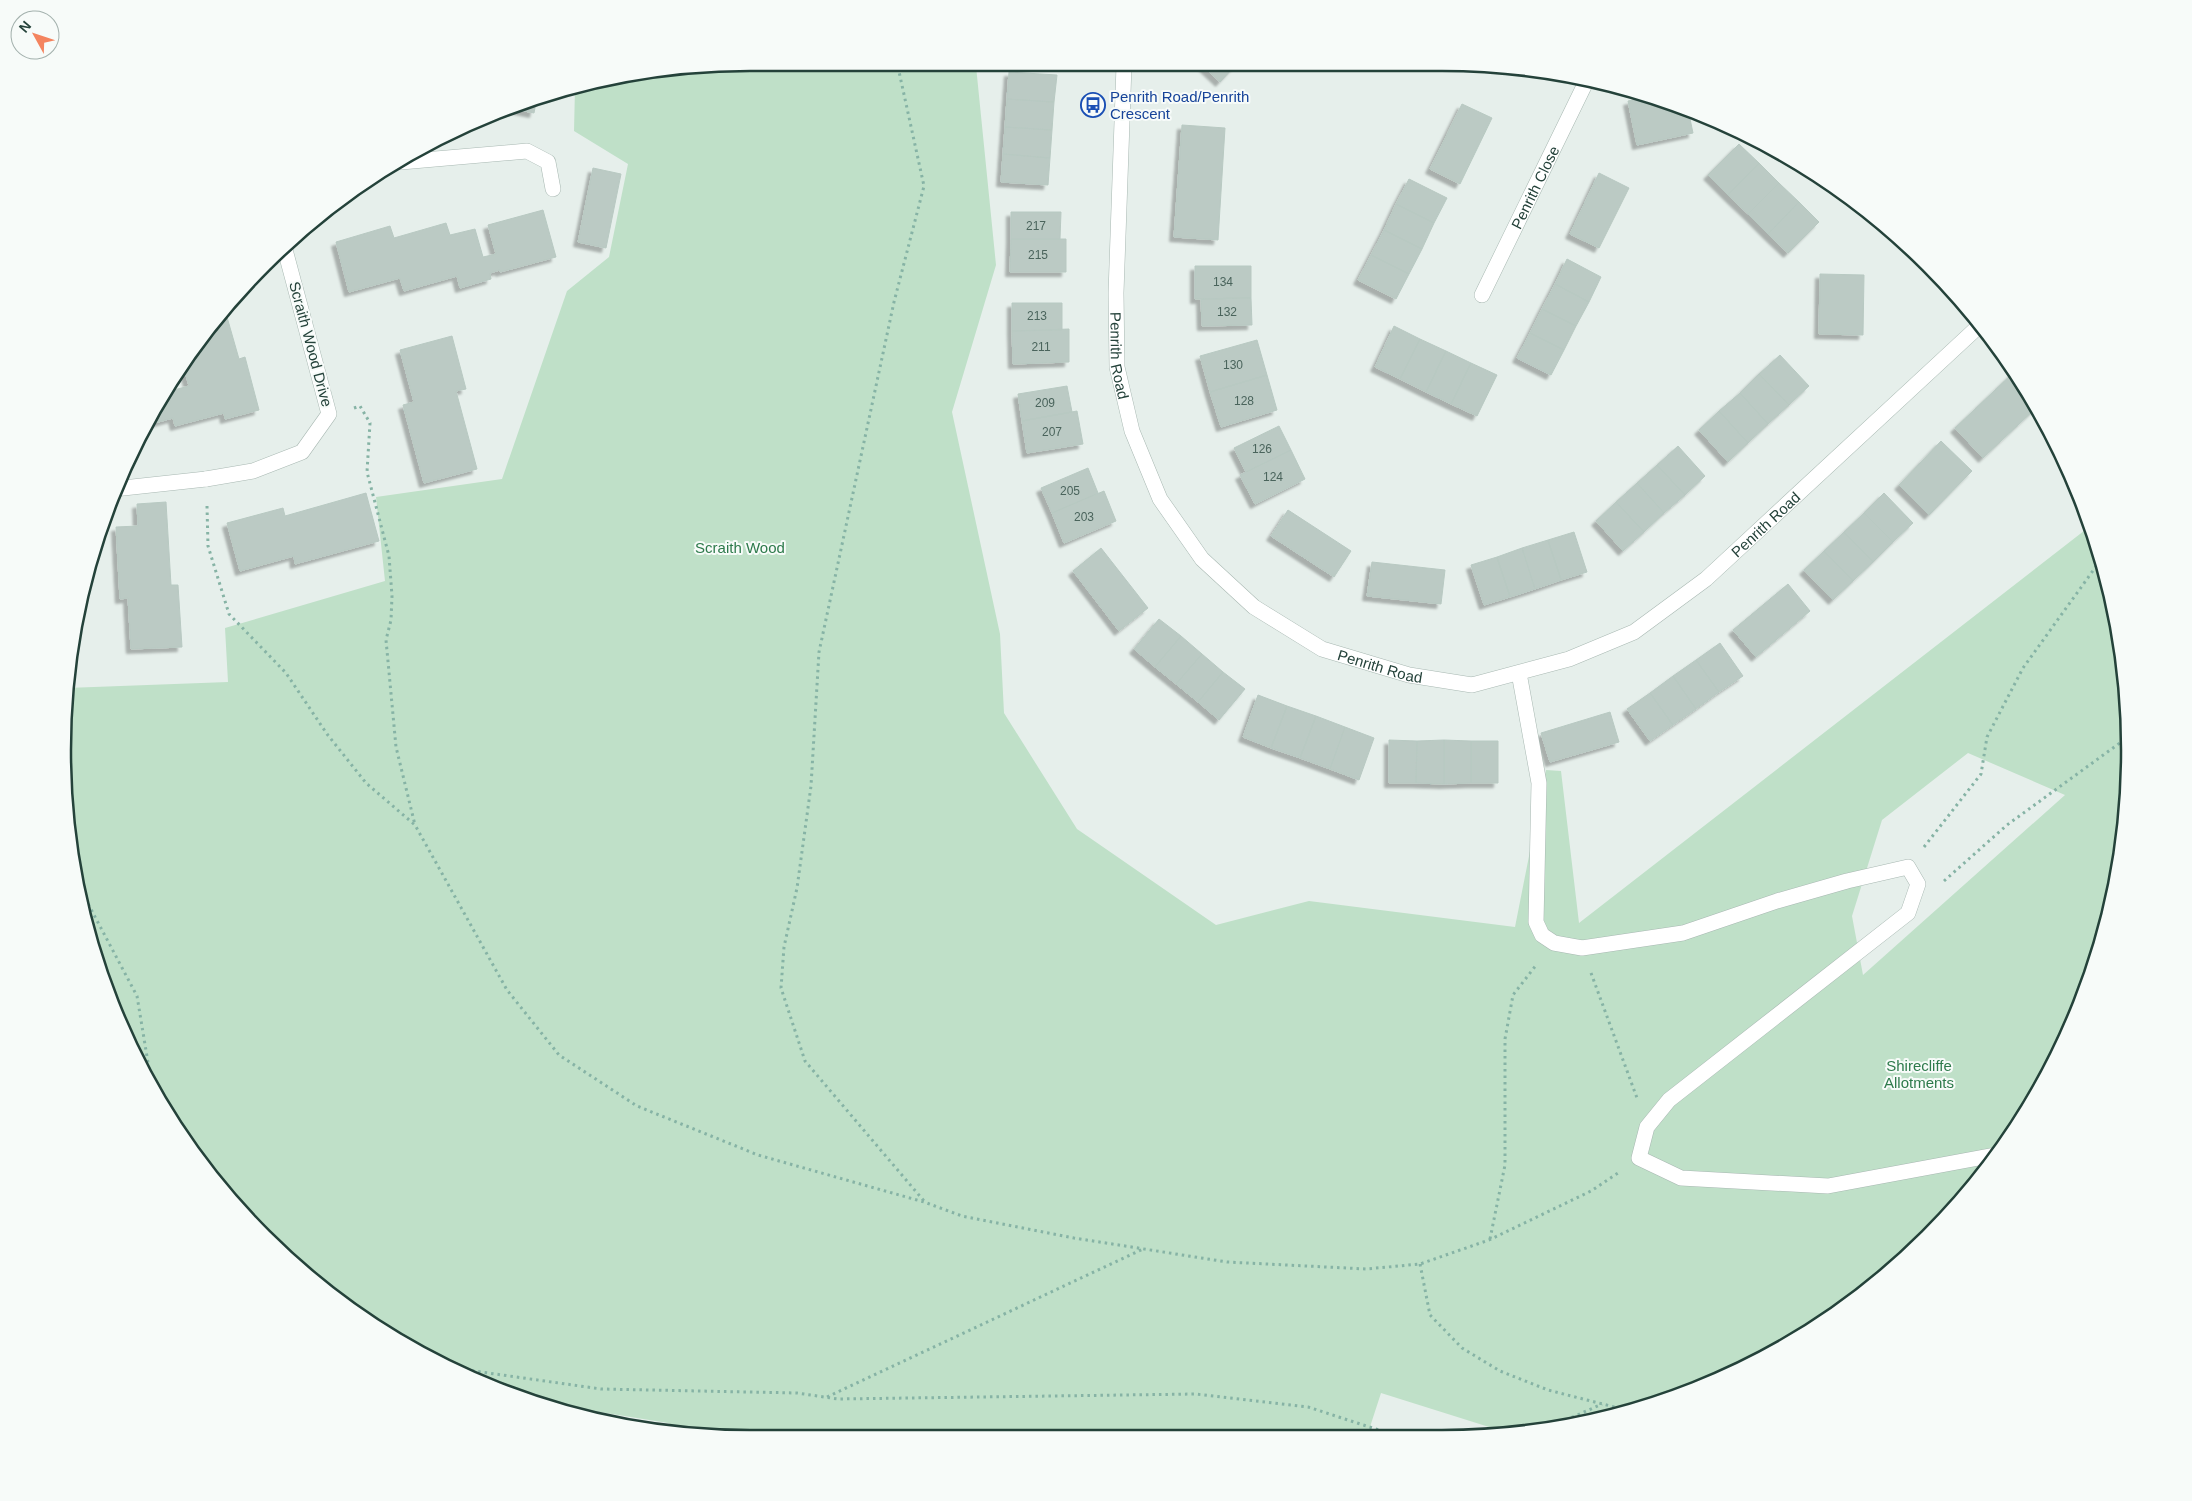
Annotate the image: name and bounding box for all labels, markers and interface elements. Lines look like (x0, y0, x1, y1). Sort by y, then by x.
north arrow (10, 10, 60, 60)
text: N (16, 18, 34, 36)
place label: Penrith Road/Penrith Crescent (1110, 88, 1249, 122)
bus stop icon: Penrith Road/Penrith Crescent (1080, 92, 1106, 118)
street label: Penrith Close (1507, 143, 1562, 231)
house number: 217 (1026, 219, 1046, 233)
house number: 215 (1028, 248, 1048, 262)
house number: 134 (1213, 275, 1233, 289)
street label: Scraith Wood Drive (286, 280, 336, 408)
house number: 132 (1217, 305, 1237, 319)
house number: 213 (1027, 309, 1047, 323)
street label: Penrith Road (1108, 312, 1133, 401)
house number: 211 (1031, 340, 1051, 354)
house number: 130 (1223, 358, 1243, 372)
house number: 128 (1234, 394, 1254, 408)
house number: 209 (1035, 396, 1055, 410)
house number: 207 (1042, 425, 1062, 439)
house number: 126 (1252, 442, 1272, 456)
house number: 124 (1263, 470, 1283, 484)
house number: 205 (1060, 484, 1080, 498)
street label: Penrith Road (1727, 488, 1803, 560)
house number: 203 (1074, 510, 1094, 524)
park label: Scraith Wood (695, 539, 785, 556)
street label: Penrith Road (1336, 646, 1424, 686)
park label: Shirecliffe Allotments (1884, 1057, 1954, 1091)

